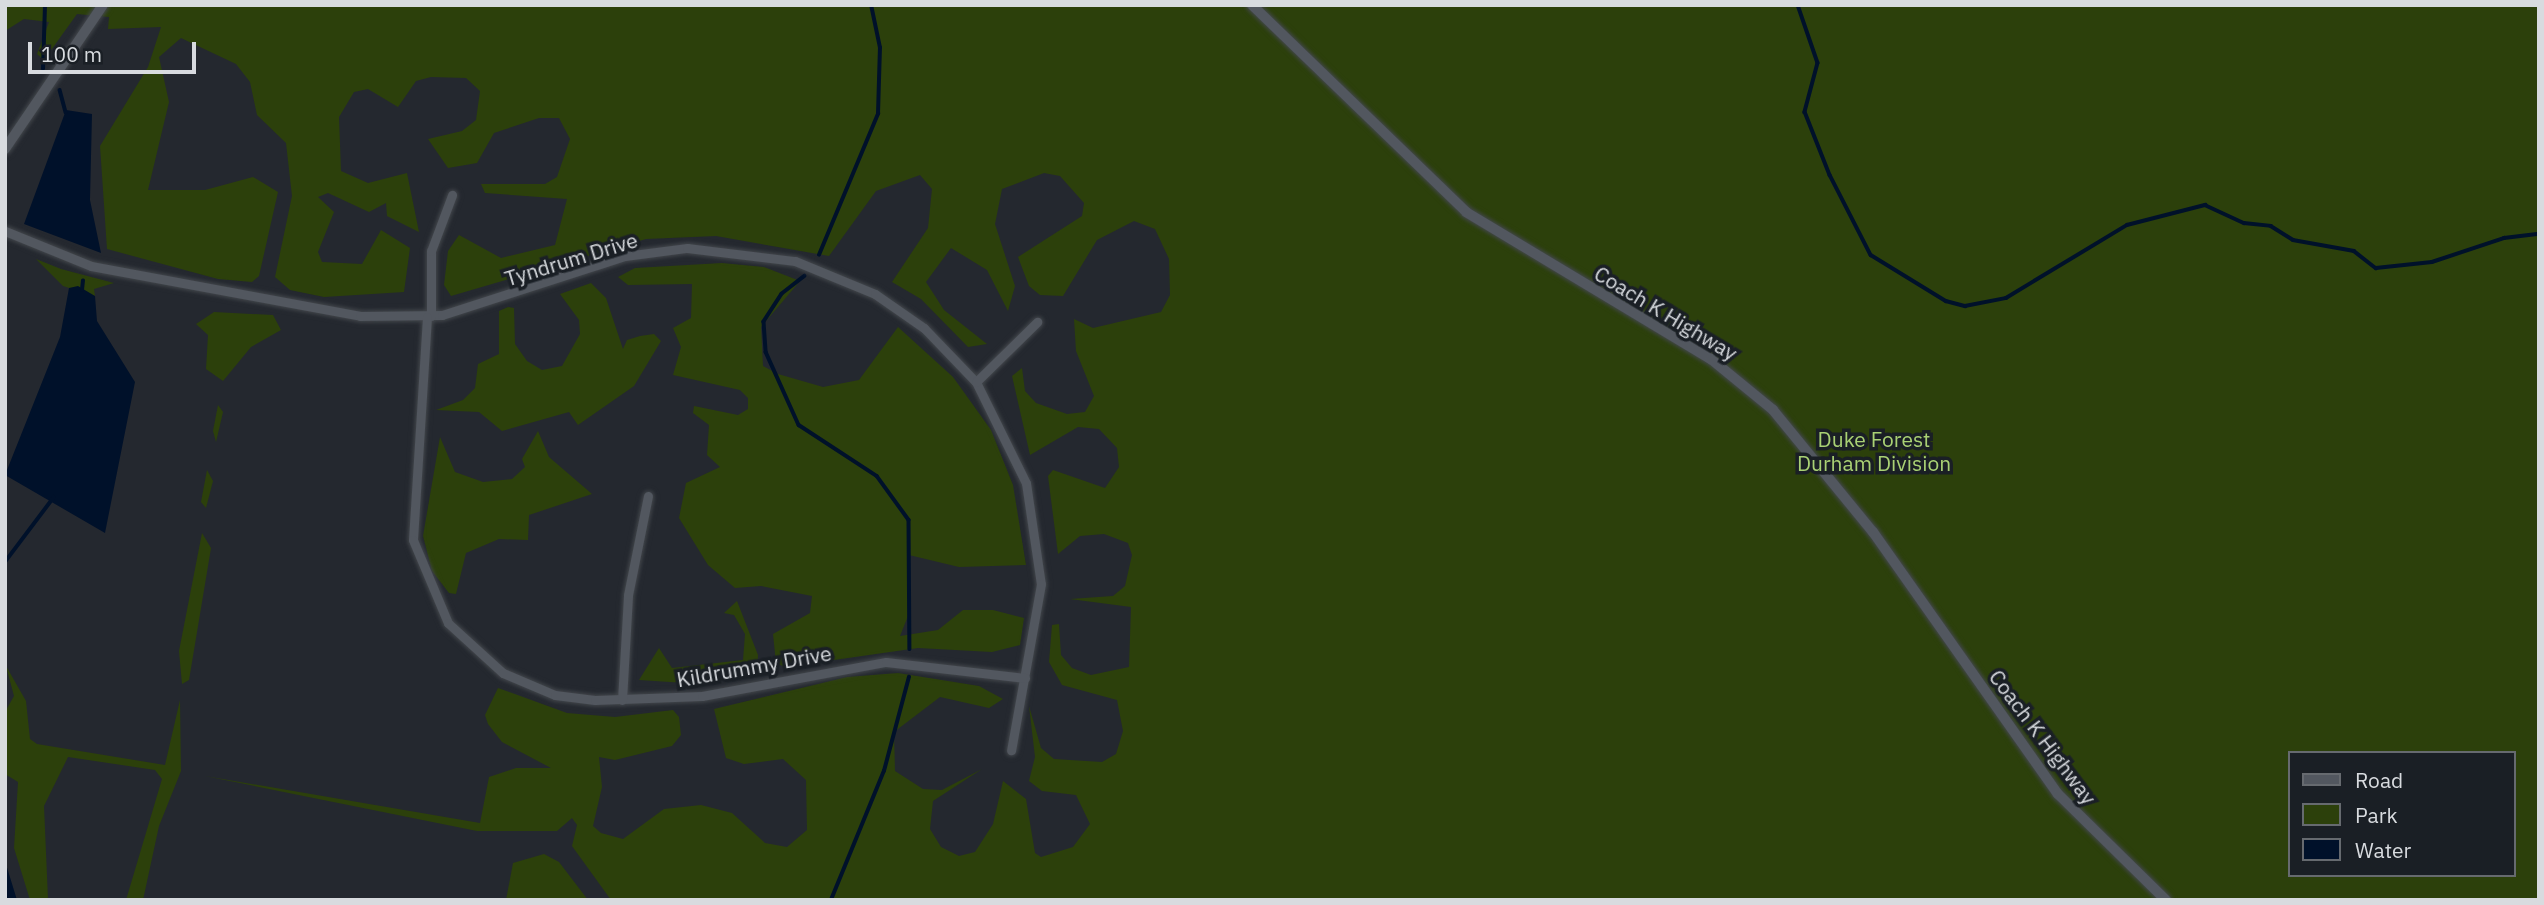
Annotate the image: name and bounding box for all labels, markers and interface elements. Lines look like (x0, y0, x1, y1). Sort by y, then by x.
scale bar (32, 28, 200, 72)
text: 100 m (41, 40, 102, 68)
street label: Tyndrum Drive (502, 227, 640, 291)
street label: Coach K Highway (1590, 260, 1742, 366)
park label: Duke Forest Durham Division (1797, 426, 1951, 476)
street label: Kildrummy Drive (675, 640, 833, 692)
street label: Coach K Highway (1984, 665, 2102, 809)
legend (2288, 751, 2516, 877)
text: Road (2355, 766, 2403, 794)
text: Park (2355, 801, 2398, 829)
text: Water (2355, 836, 2411, 864)

